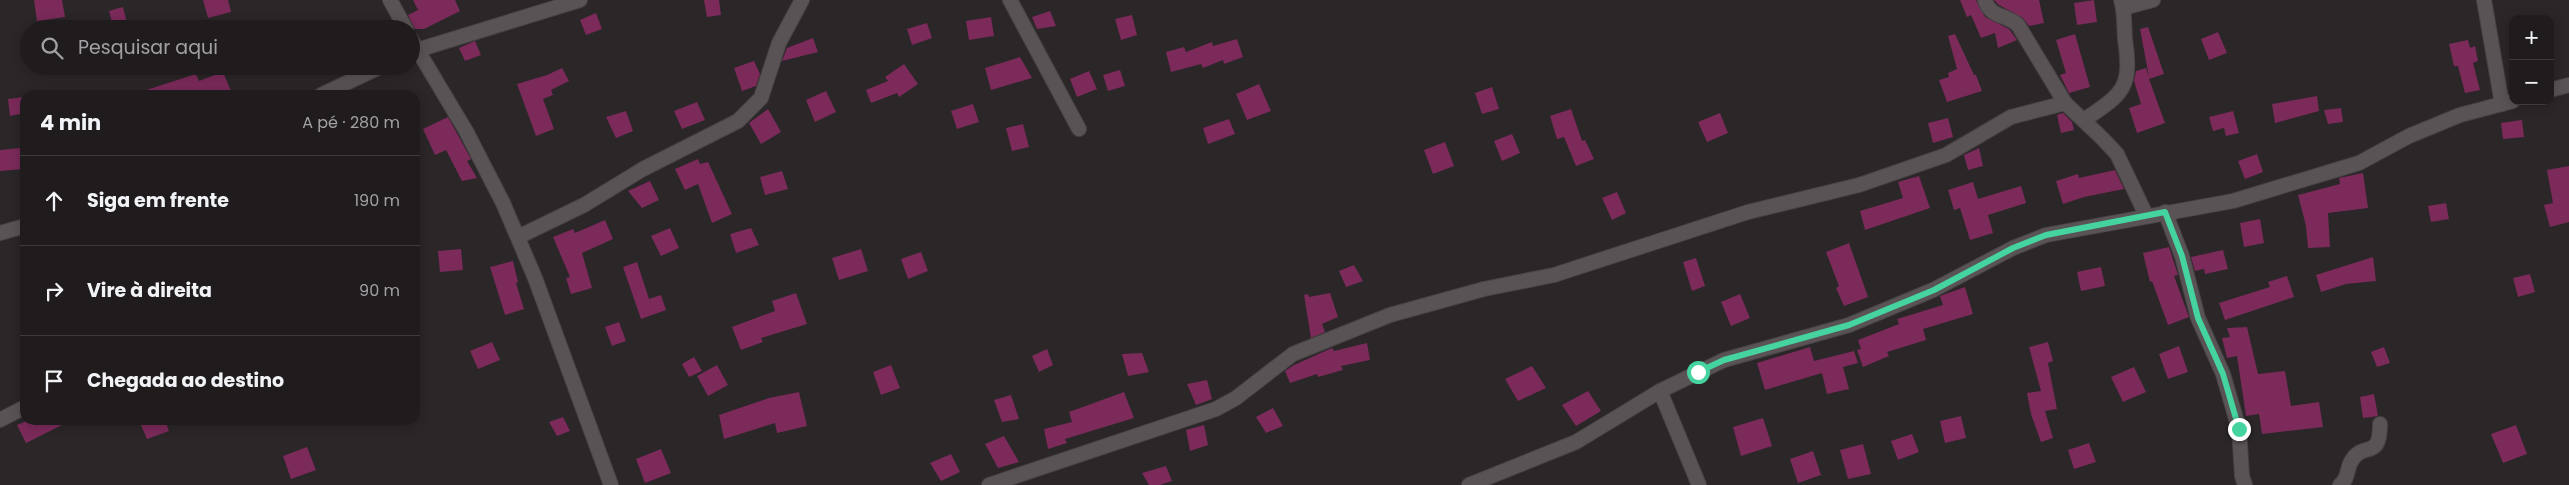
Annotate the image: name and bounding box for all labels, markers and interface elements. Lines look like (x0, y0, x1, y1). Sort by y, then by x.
map controls (2509, 15, 2554, 105)
button: + (2509, 15, 2554, 60)
search box (20, 20, 420, 75)
icon: search (38, 34, 66, 62)
text: Pesquisar aqui (78, 34, 218, 61)
button: − (2509, 60, 2554, 105)
text: 4 min (40, 108, 101, 137)
text: A pé · 280 m (302, 111, 400, 134)
icon: ahead (40, 187, 68, 215)
text: Siga em frente (87, 187, 229, 214)
text: 190 m (354, 189, 400, 212)
icon: right (40, 277, 68, 305)
text: Vire à direita (87, 277, 212, 304)
text: 90 m (359, 279, 400, 302)
route start (1687, 361, 1710, 384)
icon: arrive (40, 367, 68, 395)
text: Chegada ao destino (87, 367, 284, 394)
route end (2228, 418, 2251, 441)

